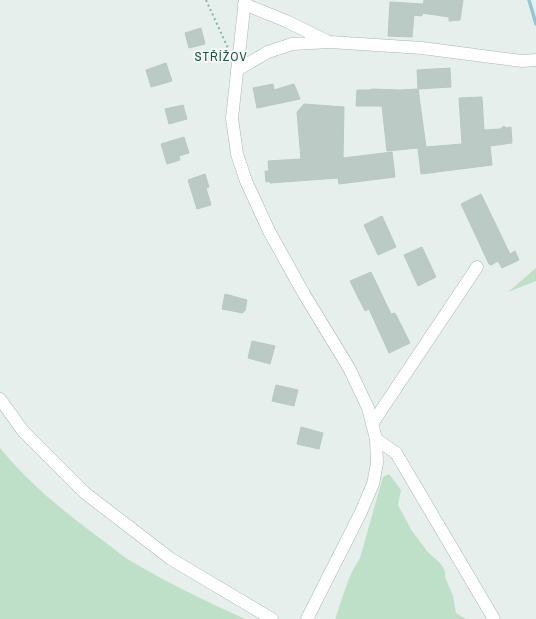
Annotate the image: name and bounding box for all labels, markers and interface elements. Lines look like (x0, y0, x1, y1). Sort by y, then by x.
district label: STŘÍŽOV (194, 48, 248, 65)

